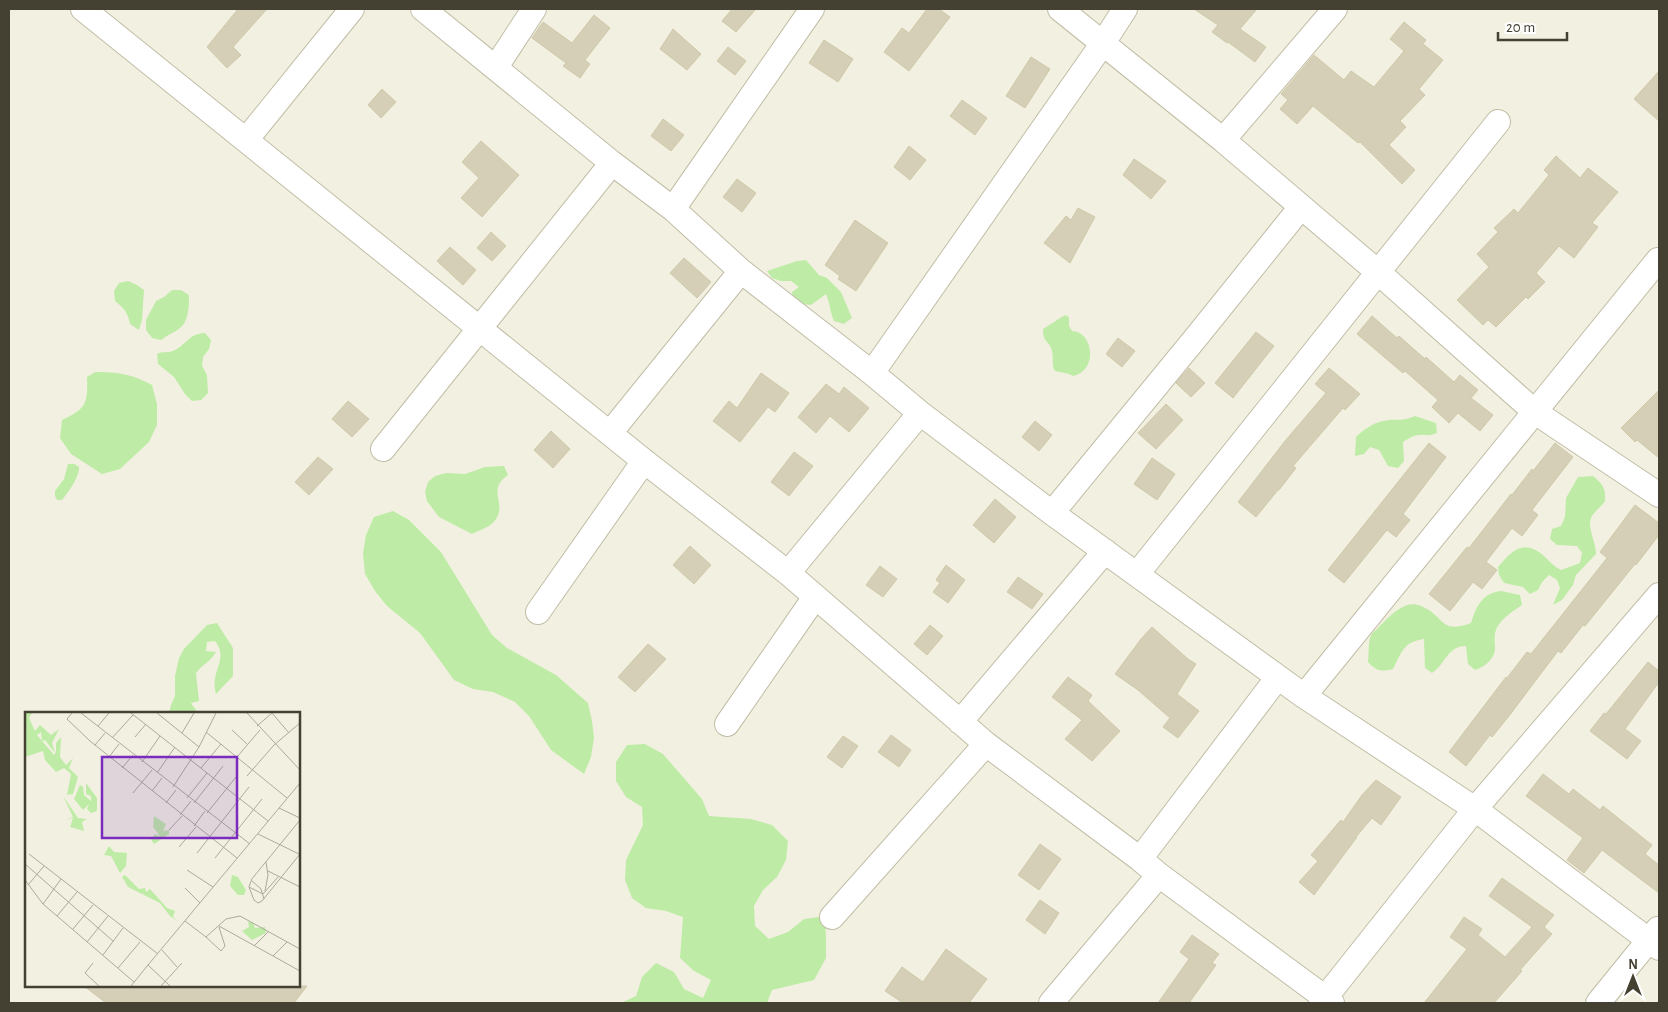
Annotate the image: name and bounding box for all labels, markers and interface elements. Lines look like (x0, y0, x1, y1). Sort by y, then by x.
scale bar (1498, 10, 1567, 42)
text: 20 m (1506, 20, 1535, 35)
inset map (25, 712, 300, 987)
north arrow (1608, 952, 1658, 1002)
text: N (1628, 958, 1638, 972)

